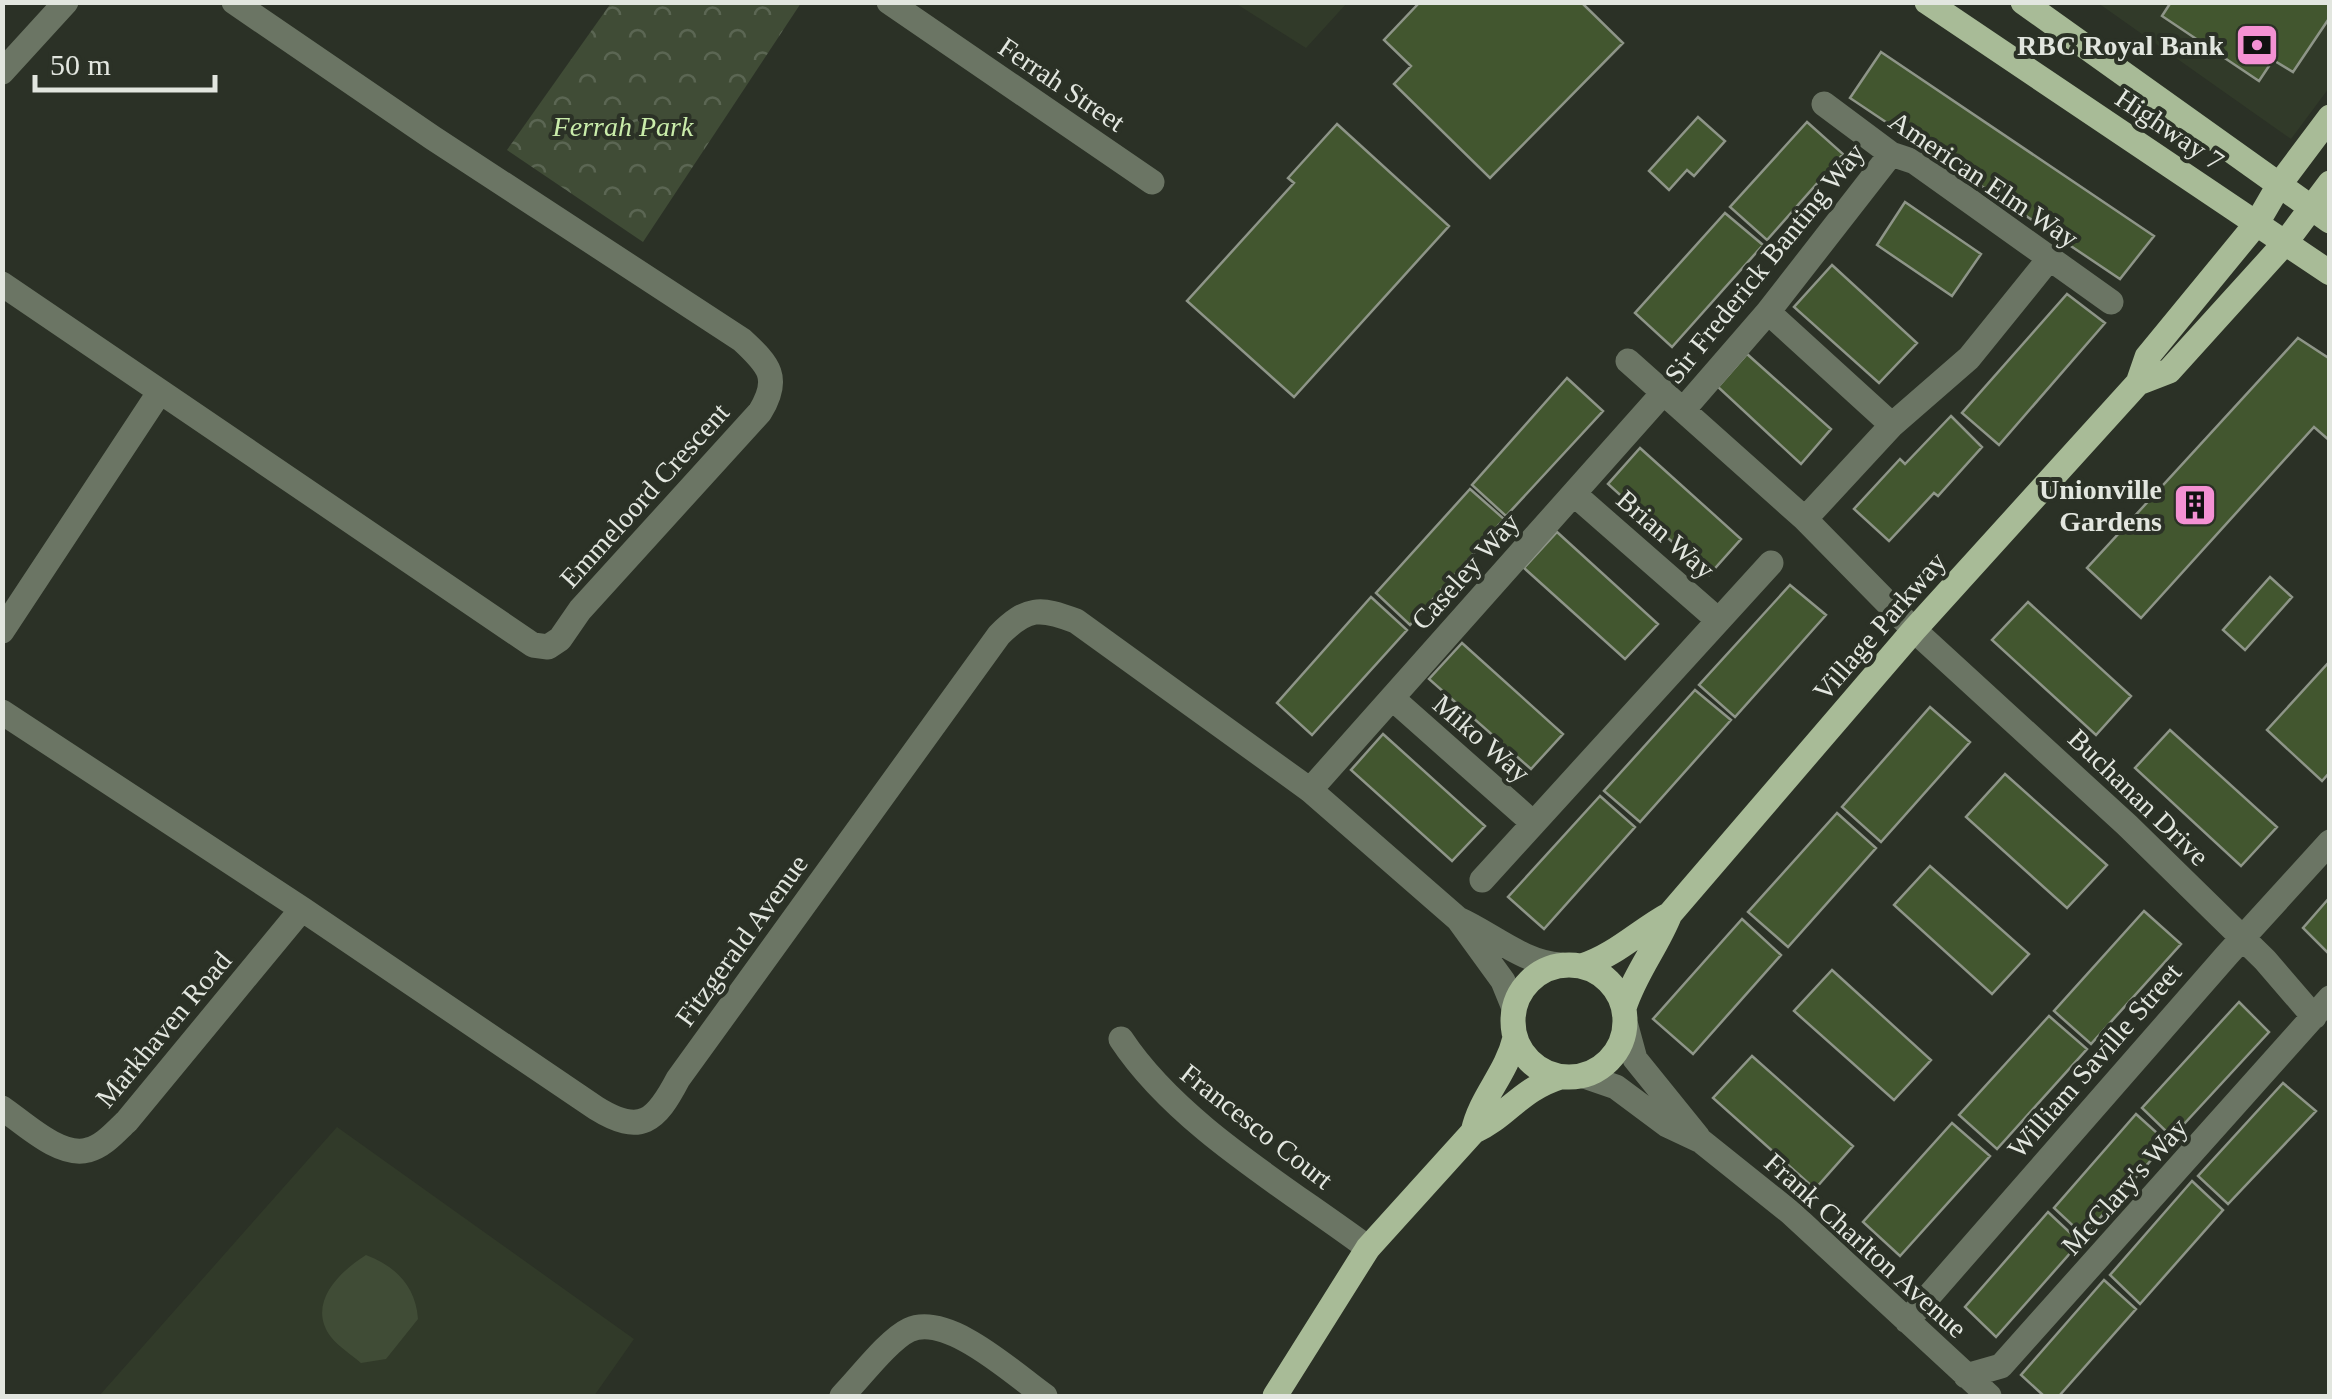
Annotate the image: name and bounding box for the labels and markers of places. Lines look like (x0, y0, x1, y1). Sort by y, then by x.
bank icon: RBC Royal Bank (2234, 22, 2280, 68)
place label: RBC Royal Bank (2017, 30, 2224, 61)
place label: Unionville Gardens (2039, 474, 2162, 537)
building icon: Unionville Gardens (2172, 482, 2218, 528)

